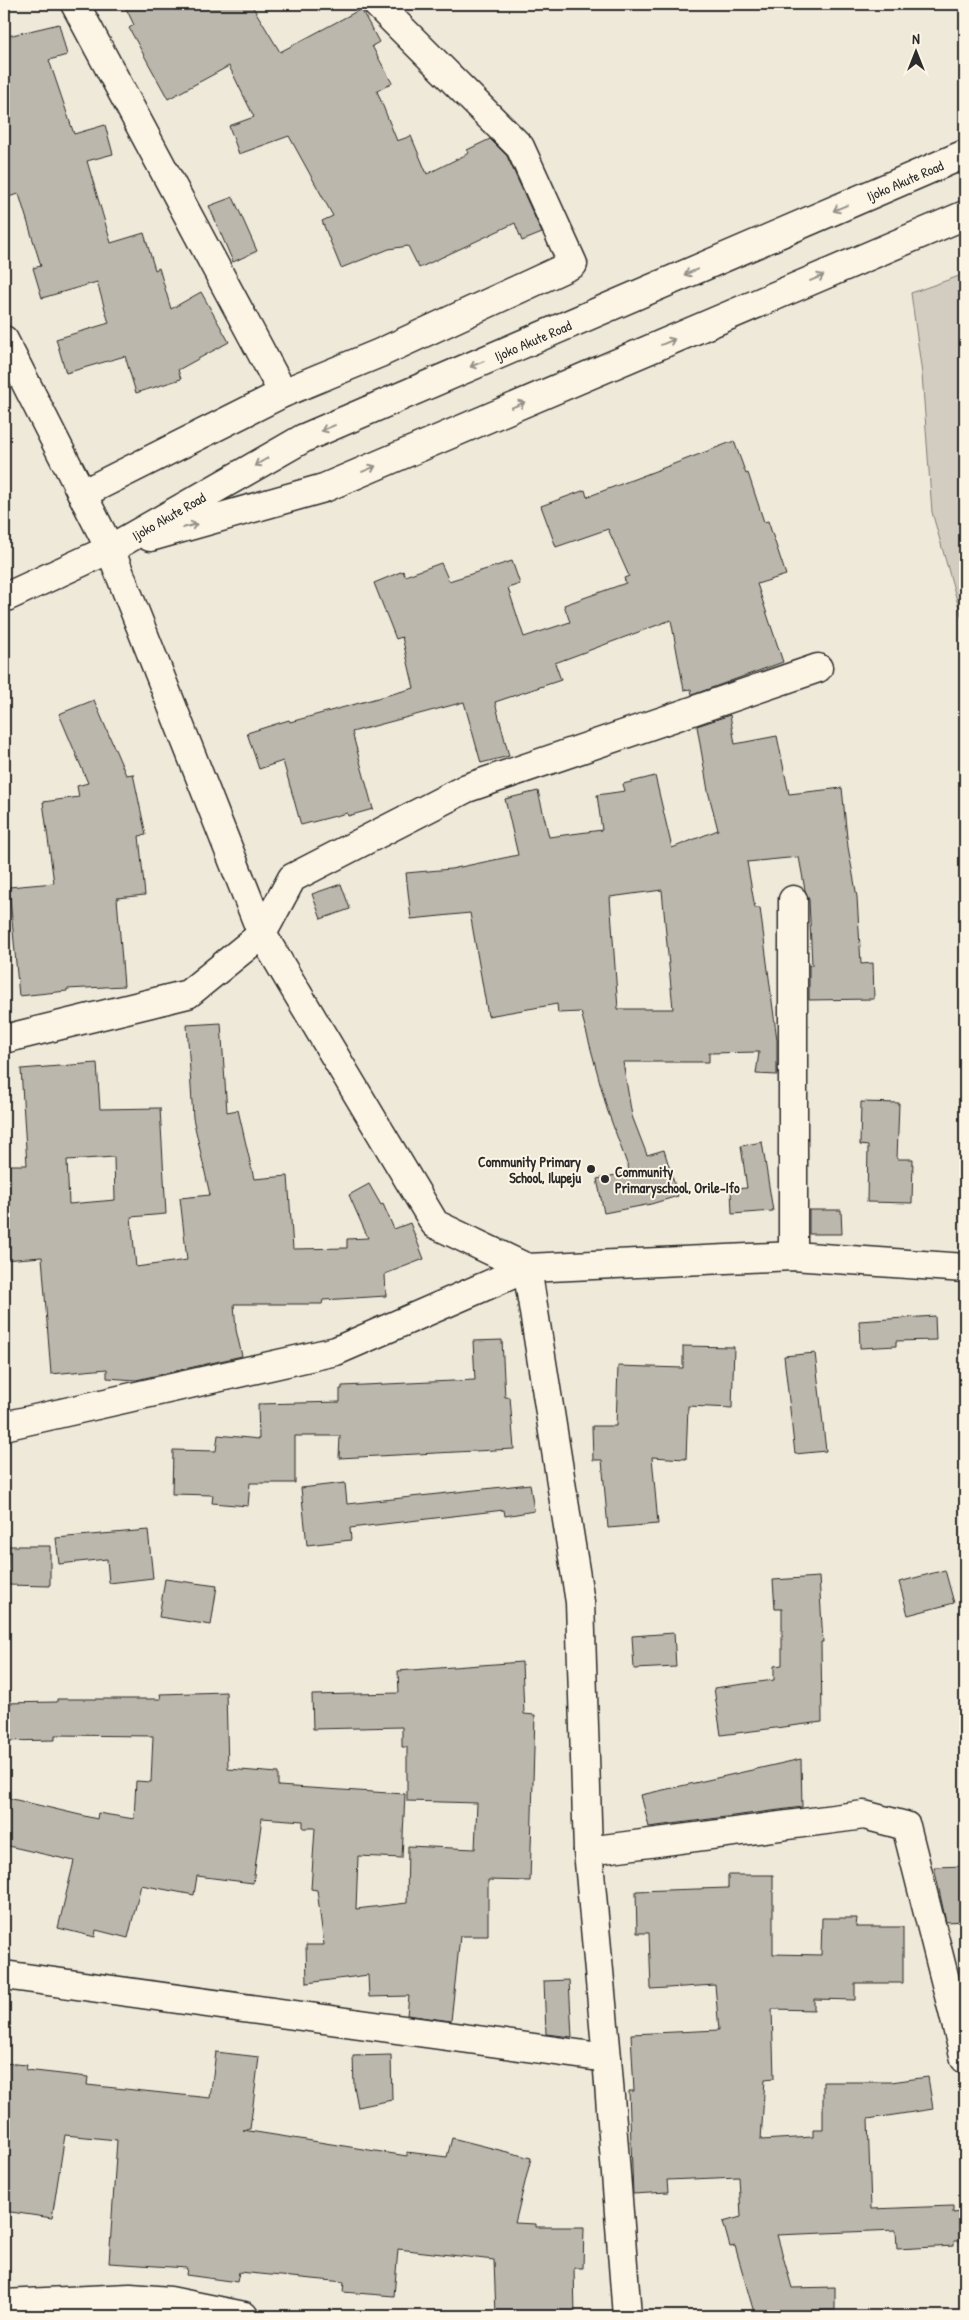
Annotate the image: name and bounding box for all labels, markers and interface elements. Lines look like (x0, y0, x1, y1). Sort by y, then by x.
north arrow (892, 28, 942, 78)
text: N (912, 29, 920, 48)
street label: Ijoko Akute Road (863, 155, 946, 205)
one-way arrow (833, 203, 848, 213)
one-way arrow (684, 267, 699, 277)
one-way arrow (809, 273, 824, 283)
street label: Ijoko Akute Road (491, 315, 574, 365)
one-way arrow (660, 336, 675, 346)
one-way arrow (470, 359, 485, 369)
one-way arrow (510, 400, 525, 410)
one-way arrow (321, 423, 336, 433)
one-way arrow (255, 458, 269, 468)
one-way arrow (361, 464, 376, 473)
street label: Ijoko Akute Road (128, 487, 209, 544)
one-way arrow (182, 520, 198, 530)
place label: Community Primary School, Ilupeju (478, 1152, 581, 1189)
place label: Community Primaryschool, Orile-Ifo (615, 1162, 740, 1199)
marker: Community Primary School, Ilupeju (585, 1163, 597, 1175)
marker: Community Primaryschool, Orile-Ifo (599, 1173, 611, 1185)

